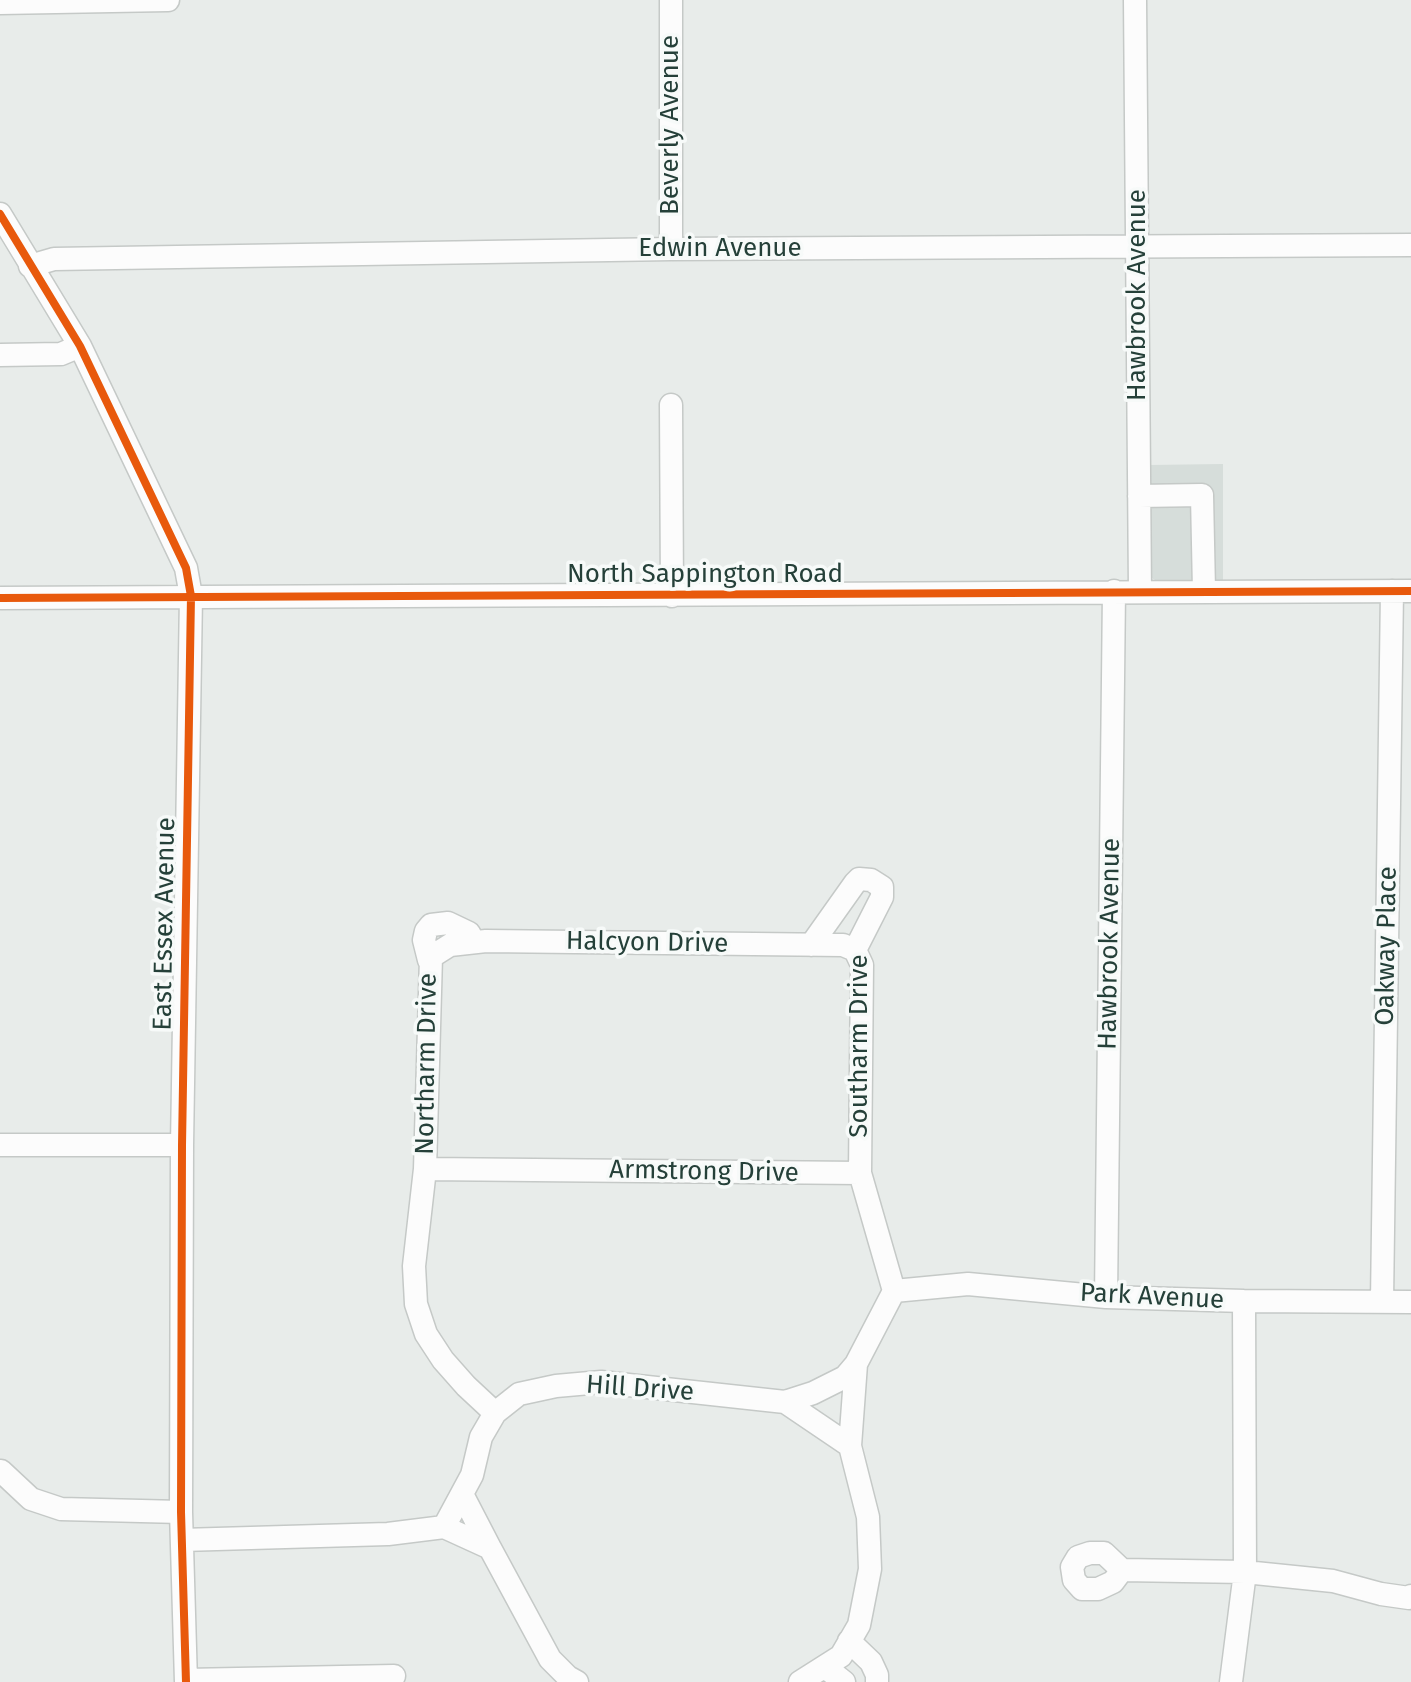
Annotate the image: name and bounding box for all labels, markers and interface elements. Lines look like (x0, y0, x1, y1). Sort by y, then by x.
street label: Beverly Avenue (655, 35, 687, 215)
street label: Hawbrook Avenue (1122, 189, 1154, 401)
street label: Edwin Avenue (638, 233, 802, 265)
street label: North Sappington Road (567, 559, 843, 591)
street label: East Essex Avenue (148, 817, 182, 1031)
street label: Hawbrook Avenue (1093, 838, 1127, 1050)
street label: Oakway Place (1370, 866, 1404, 1026)
street label: Halcyon Drive (566, 926, 728, 960)
street label: Southarm Drive (844, 954, 876, 1138)
street label: Northarm Drive (410, 973, 444, 1155)
street label: Armstrong Drive (609, 1155, 799, 1189)
street label: Park Avenue (1079, 1278, 1225, 1316)
street label: Hill Drive (585, 1370, 695, 1408)

